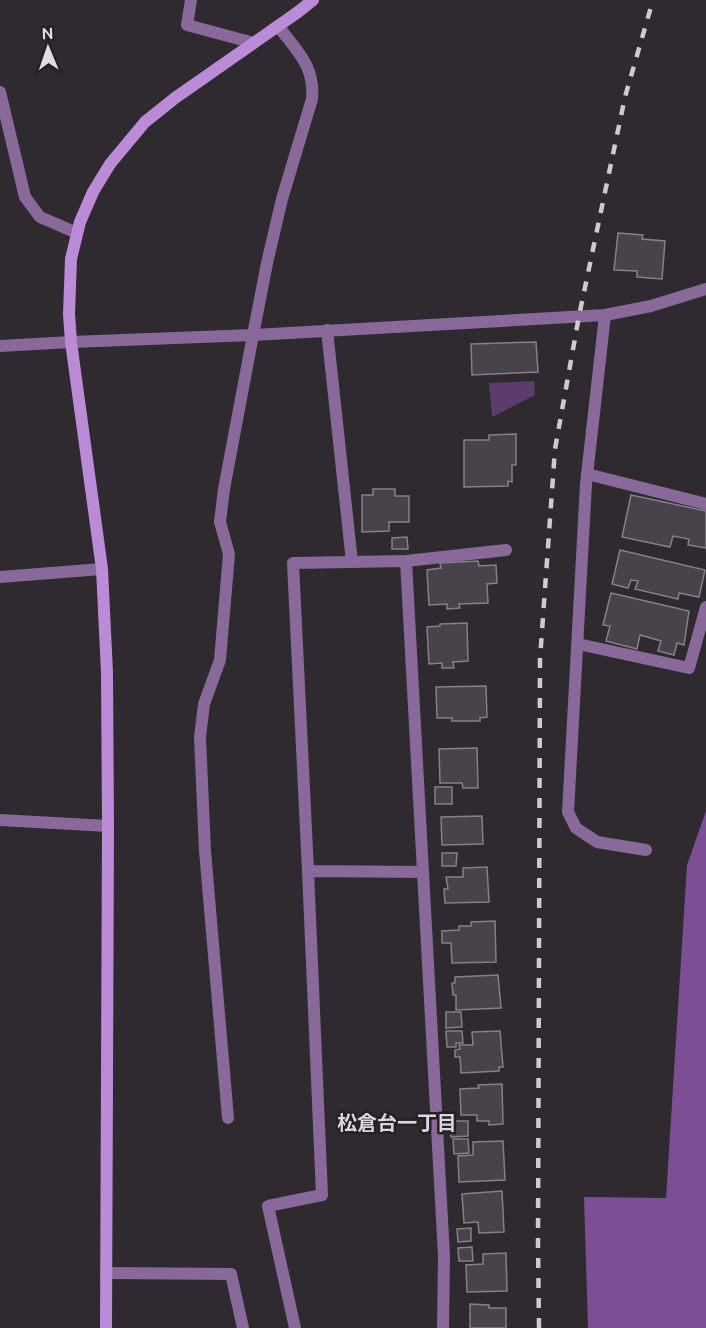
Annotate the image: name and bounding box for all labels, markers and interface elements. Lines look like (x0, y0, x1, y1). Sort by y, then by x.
north arrow (18, 18, 78, 78)
text: N (41, 24, 54, 42)
district label: 松倉台一丁目 (337, 1111, 457, 1134)

